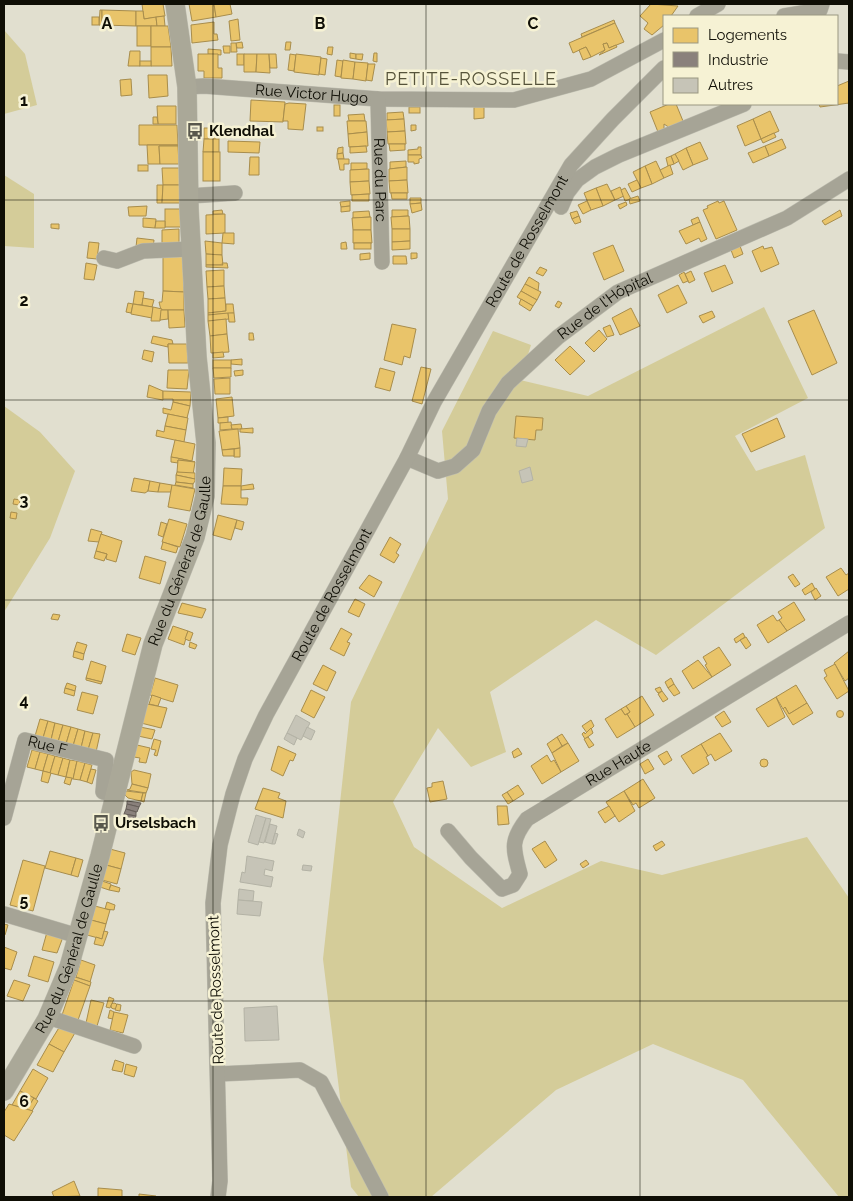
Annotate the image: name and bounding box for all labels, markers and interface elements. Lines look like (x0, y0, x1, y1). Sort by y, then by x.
text: A (102, 14, 113, 33)
text: B (315, 14, 326, 33)
text: C (528, 14, 539, 33)
legend (663, 15, 838, 105)
text: Logements (708, 26, 787, 44)
text: Industrie (708, 51, 769, 69)
district label: PETITE-ROSSELLE (385, 68, 557, 89)
text: Autres (708, 76, 753, 94)
street label: Rue Victor Hugo (255, 81, 369, 107)
text: 1 (20, 91, 28, 110)
bus stop icon: Klendhal (185, 121, 205, 141)
place label: Klendhal (209, 122, 274, 140)
street label: Rue du Parc (370, 138, 390, 222)
street label: Route de Rosselmont (482, 172, 572, 310)
street label: Rue de l'Hôpital (554, 269, 656, 343)
text: 2 (19, 291, 29, 310)
street label: Rue du Général de Gaulle (144, 476, 214, 648)
text: 3 (20, 491, 29, 510)
street label: Route de Rosselmont (288, 525, 376, 665)
text: 4 (19, 691, 29, 710)
street label: Rue F (26, 732, 69, 759)
street label: Rue Haute (583, 737, 654, 790)
bus stop icon: Urselsbach (91, 813, 111, 833)
place label: Urselsbach (115, 814, 196, 832)
street label: Rue du Général de Gaulle (32, 862, 106, 1036)
text: 5 (20, 891, 29, 910)
street label: Route de Rosselmont (204, 915, 228, 1065)
text: 6 (19, 1092, 29, 1111)

